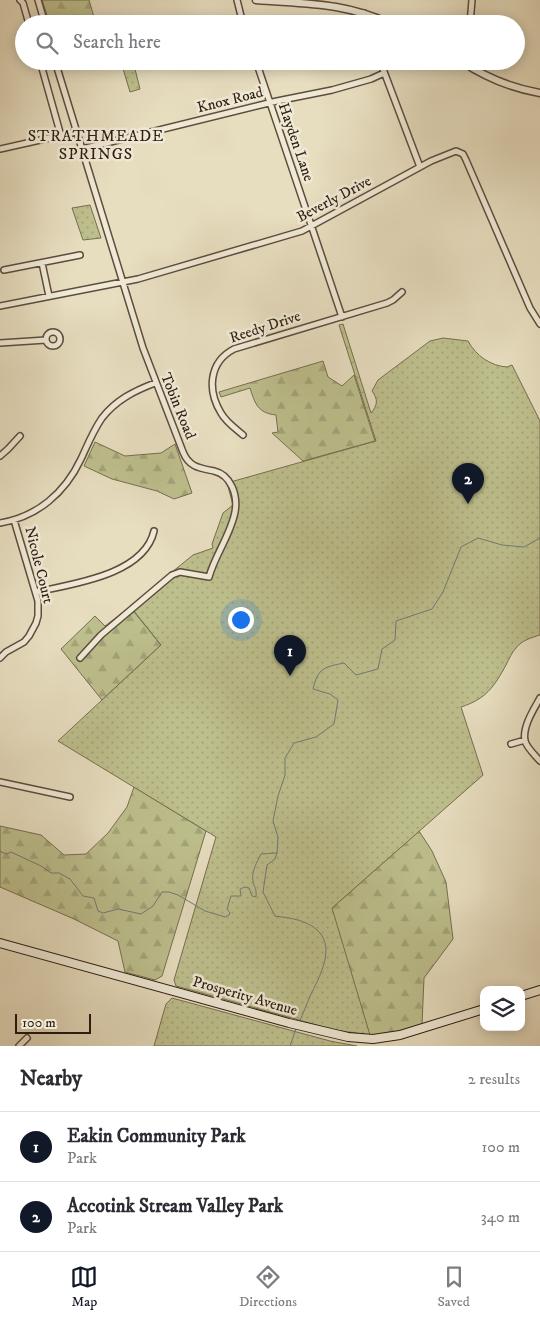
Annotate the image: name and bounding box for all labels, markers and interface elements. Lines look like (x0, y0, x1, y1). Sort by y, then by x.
search box (15, 15, 525, 70)
icon: search (33, 29, 61, 57)
text: Search here (73, 31, 161, 54)
street label: Knox Road (195, 83, 265, 117)
street label: Hayden Lane (274, 100, 318, 184)
district label: STRATHMEADE SPRINGS (28, 126, 164, 164)
street label: Beverly Drive (293, 171, 375, 227)
street label: Reedy Drive (227, 307, 303, 347)
street label: Tobin Road (156, 370, 200, 443)
pin: 2 (452, 463, 484, 504)
street label: Nicole Court (20, 525, 58, 605)
your location (228, 607, 254, 633)
pin: 1 (274, 635, 306, 676)
street label: Prosperity Avenue (190, 972, 300, 1020)
map controls (480, 986, 525, 1031)
button: layers (480, 986, 525, 1031)
scale bar (15, 1011, 91, 1034)
text: 100 m (22, 1014, 56, 1032)
text: Nearby (20, 1066, 82, 1092)
text: 2 results (468, 1069, 520, 1089)
text: Eakin Community Park (67, 1125, 246, 1148)
text: 1 (33, 1137, 39, 1157)
text: 100 m (482, 1137, 520, 1157)
text: Park (67, 1148, 97, 1168)
text: Accotink Stream Valley Park (67, 1195, 283, 1218)
text: 2 (32, 1207, 40, 1227)
text: 340 m (481, 1207, 520, 1227)
text: Park (67, 1218, 97, 1238)
tab: Map (70, 1263, 98, 1311)
tab: Directions (239, 1263, 297, 1311)
tab: Saved (438, 1263, 470, 1311)

